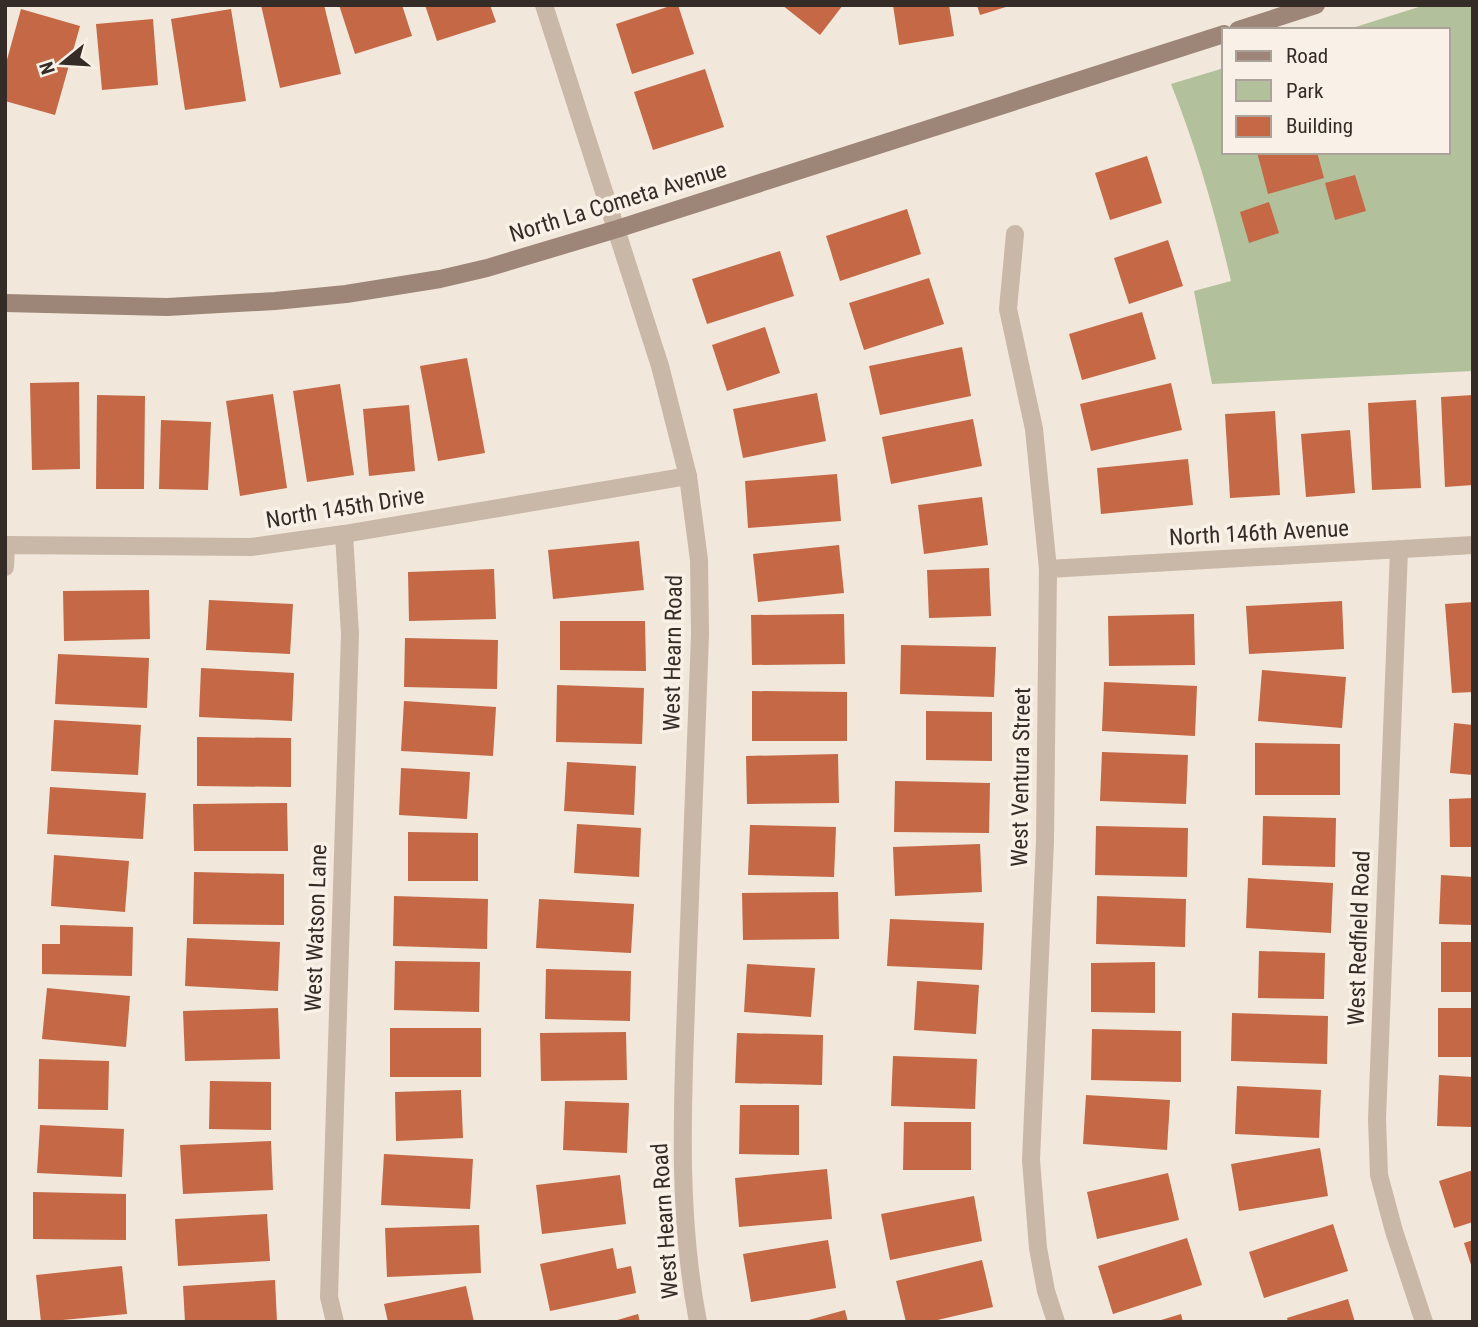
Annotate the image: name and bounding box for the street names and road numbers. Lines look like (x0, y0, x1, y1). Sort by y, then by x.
street label: North La Cometa Avenue (506, 156, 730, 248)
street label: North 145th Drive (264, 482, 426, 534)
street label: North 146th Avenue (1168, 515, 1350, 551)
street label: West Hearn Road (658, 575, 688, 731)
street label: West Ventura Street (1006, 687, 1036, 867)
street label: West Watson Lane (300, 844, 332, 1012)
street label: West Redfield Road (1342, 850, 1376, 1026)
street label: West Hearn Road (646, 1142, 684, 1300)

